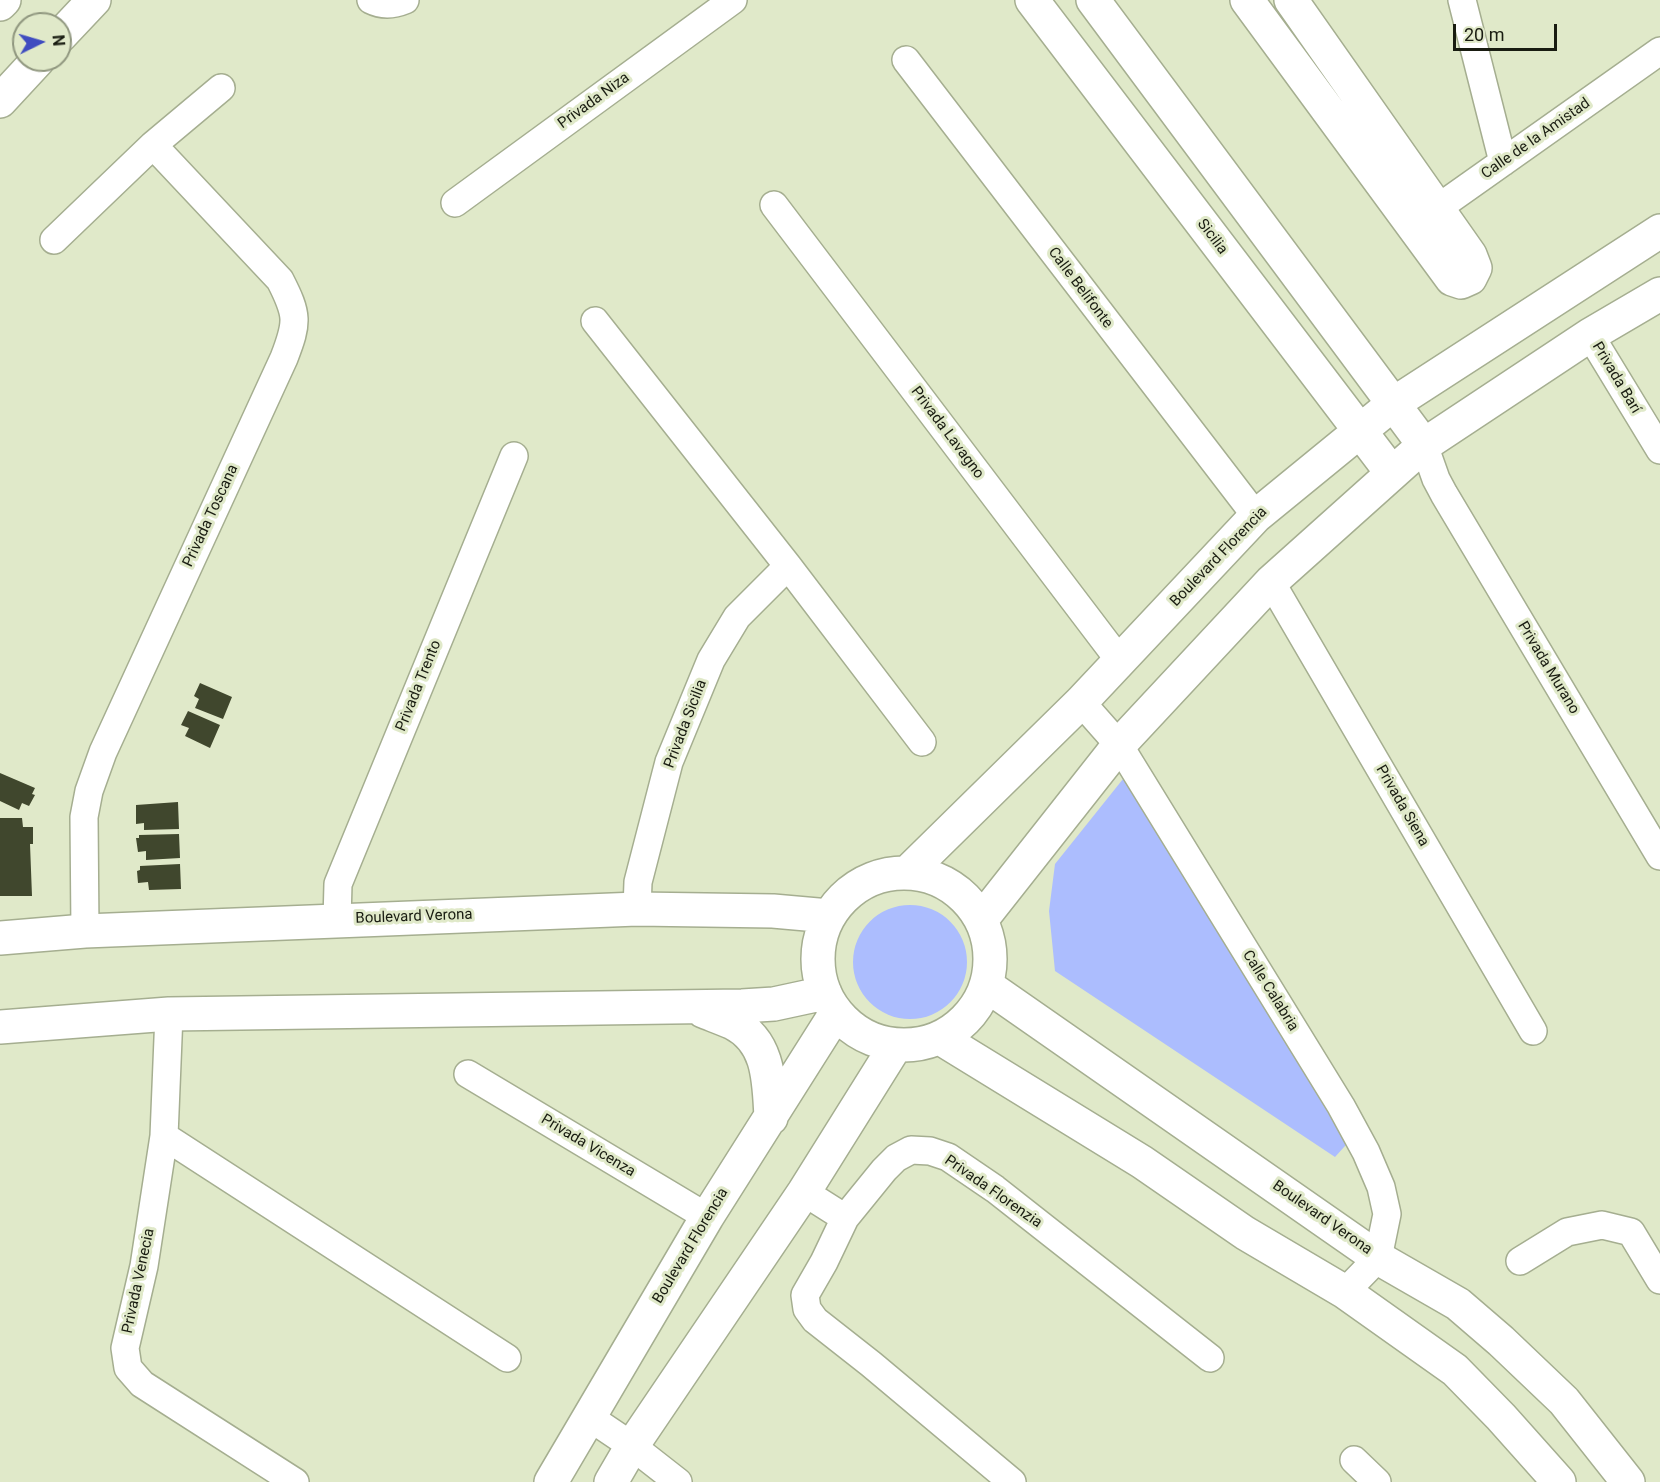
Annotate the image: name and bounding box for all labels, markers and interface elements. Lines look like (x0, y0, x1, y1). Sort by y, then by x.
north arrow (12, 12, 72, 72)
scale bar (1456, 12, 1560, 50)
text: 20 m (1464, 24, 1504, 45)
text: N (48, 34, 68, 47)
street label: Privada Niza (555, 69, 633, 133)
street label: Calle de la Amistad (1478, 95, 1594, 183)
street label: Sicilia (1193, 216, 1231, 258)
street label: Calle Belifonte (1044, 244, 1116, 332)
street label: Privada Barí (1588, 339, 1644, 417)
street label: Privada Lavagno (907, 383, 987, 483)
street label: Privada Toscana (179, 462, 243, 570)
street label: Boulevard Florencia (1167, 503, 1271, 611)
street label: Privada Murano (1513, 618, 1583, 718)
street label: Privada Trento (393, 638, 445, 734)
street label: Privada Sicilia (661, 677, 711, 771)
street label: Privada Siena (1372, 762, 1432, 850)
street label: Boulevard Verona (355, 906, 473, 928)
street label: Calle Calabria (1238, 947, 1302, 1035)
street label: Privada Vicenza (538, 1111, 638, 1181)
street label: Privada Florenzia (941, 1152, 1045, 1232)
street label: Boulevard Verona (1269, 1177, 1375, 1259)
street label: Boulevard Florencia (649, 1185, 733, 1307)
street label: Privada Venecia (119, 1227, 159, 1335)

